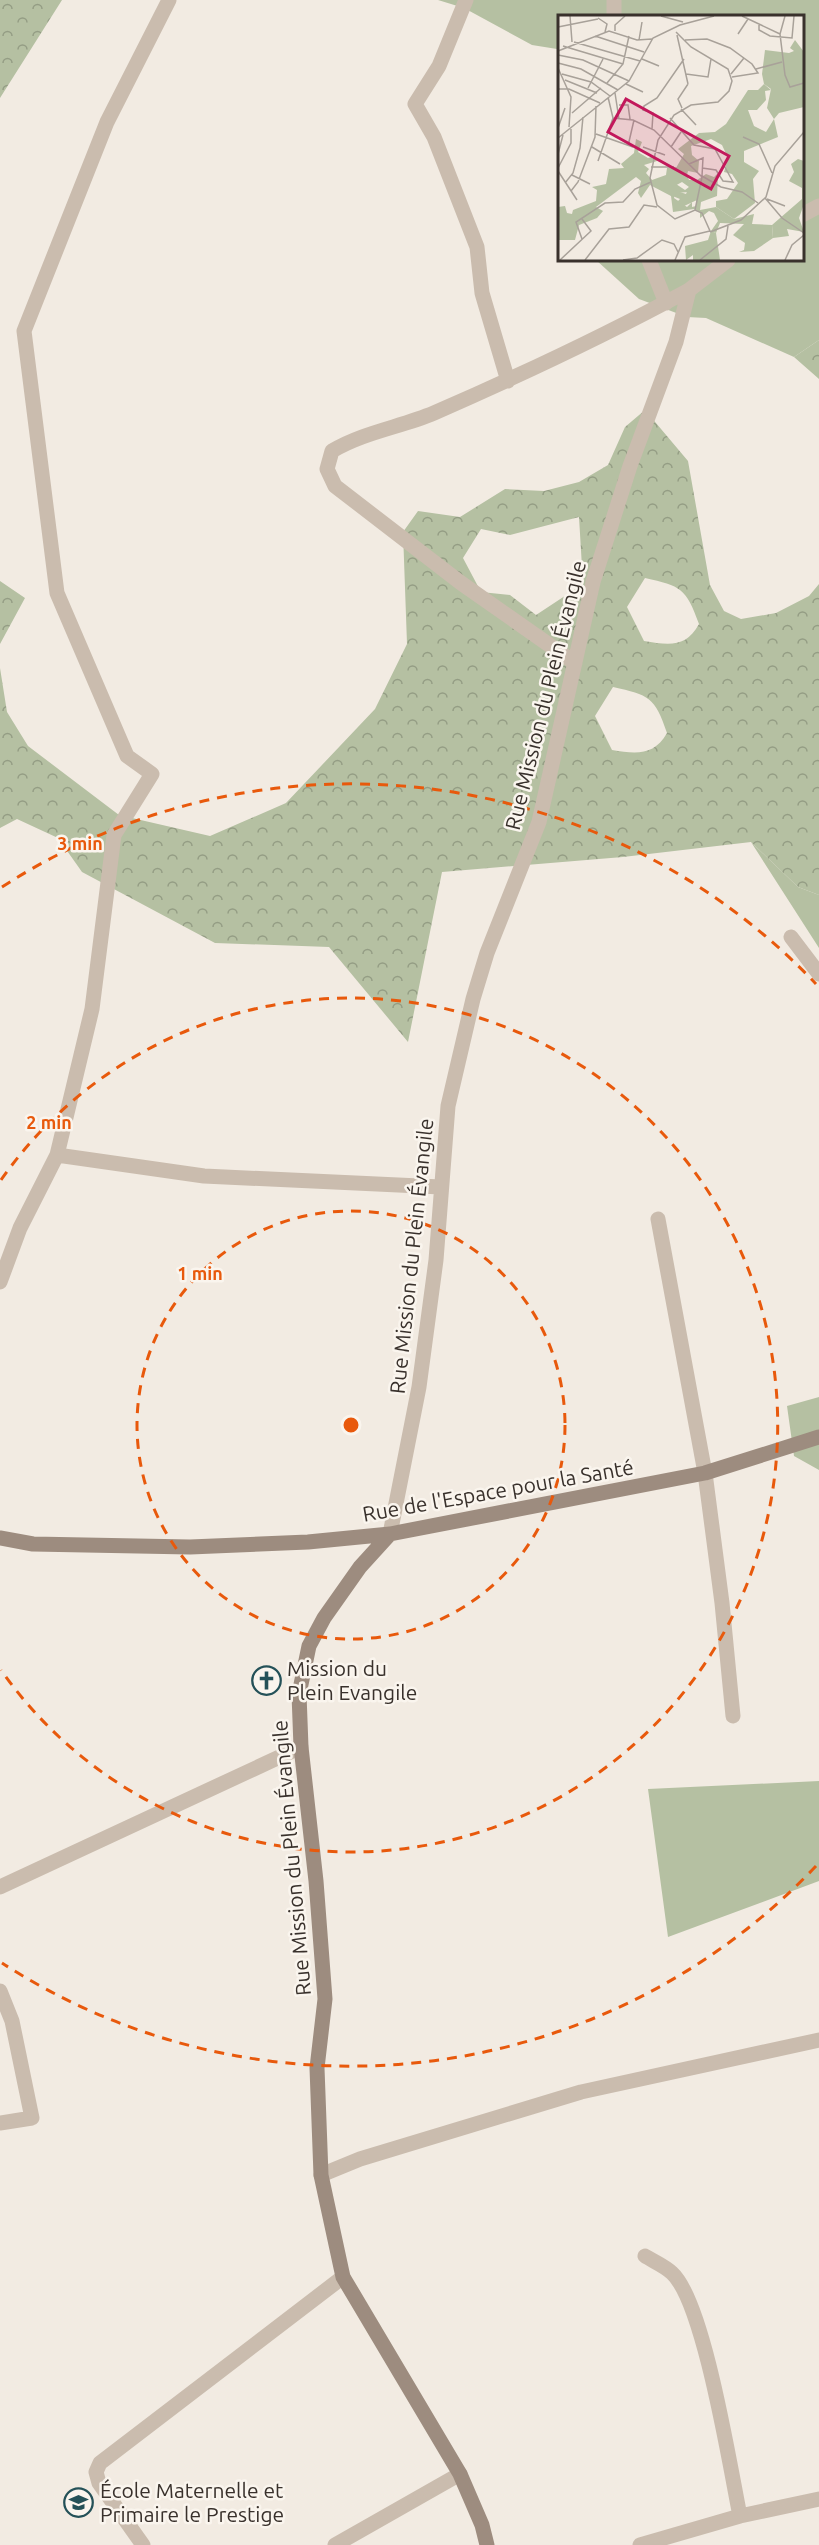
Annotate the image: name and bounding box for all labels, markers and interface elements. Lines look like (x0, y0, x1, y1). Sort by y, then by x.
inset map (558, 15, 804, 261)
street label: Rue Mission du Plein Évangile (500, 558, 590, 832)
text: 3 min (57, 833, 103, 853)
text: 2 min (26, 1112, 72, 1132)
street label: Rue Mission du Plein Évangile (385, 1117, 437, 1395)
text: 1 min (177, 1263, 223, 1283)
centre of rings (341, 1415, 361, 1435)
street label: Rue de l'Espace pour la Santé (361, 1454, 635, 1526)
place label: Mission du Plein Evangile (287, 1656, 417, 1704)
church icon: Mission du Plein Evangile (250, 1664, 282, 1696)
street label: Rue Mission du Plein Évangile (267, 1719, 315, 1997)
place label: École Maternelle et Primaire le Prestige (100, 2478, 284, 2526)
school or university icon: École Maternelle et Primaire le Prestige (63, 2486, 95, 2518)

